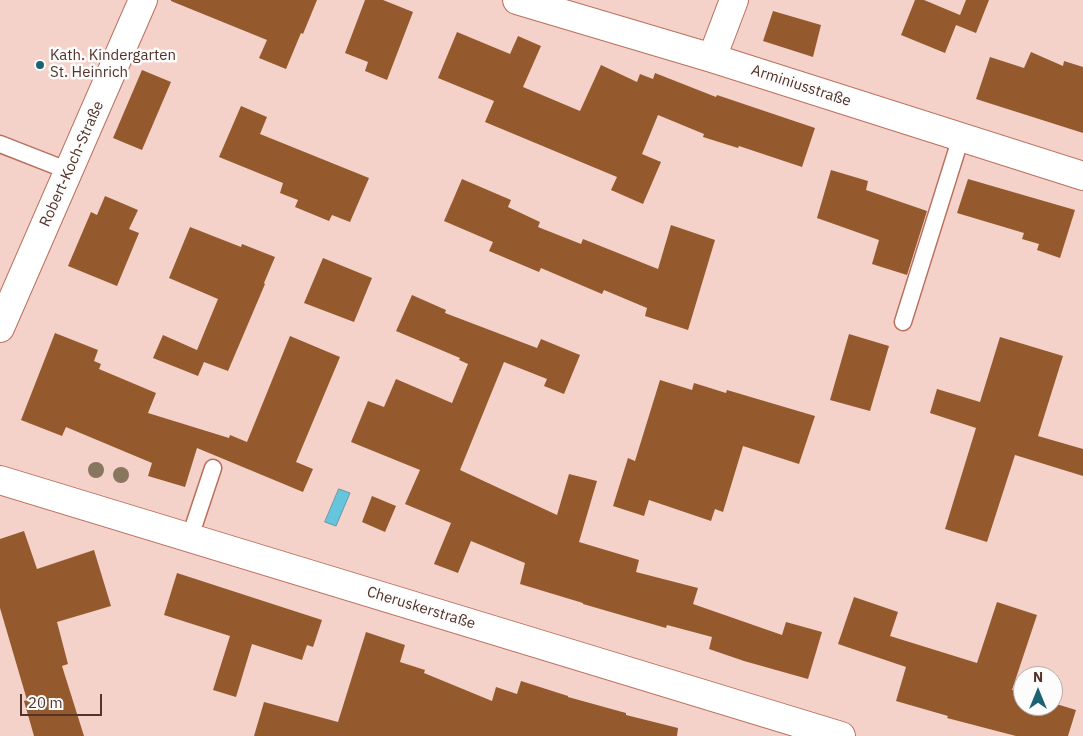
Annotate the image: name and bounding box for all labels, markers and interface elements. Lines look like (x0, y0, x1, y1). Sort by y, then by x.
place label: Kath. Kindergarten St. Heinrich (50, 47, 176, 82)
marker: Kath. Kindergarten St. Heinrich (34, 59, 46, 71)
street label: Arminiusstraße (749, 61, 853, 111)
street label: Robert-Koch-Straße (36, 98, 108, 230)
street label: Cheruskerstraße (365, 583, 477, 633)
north arrow (1013, 666, 1063, 716)
text: N (1033, 668, 1043, 686)
scale bar (22, 684, 105, 716)
text: 20 m (28, 693, 63, 712)

